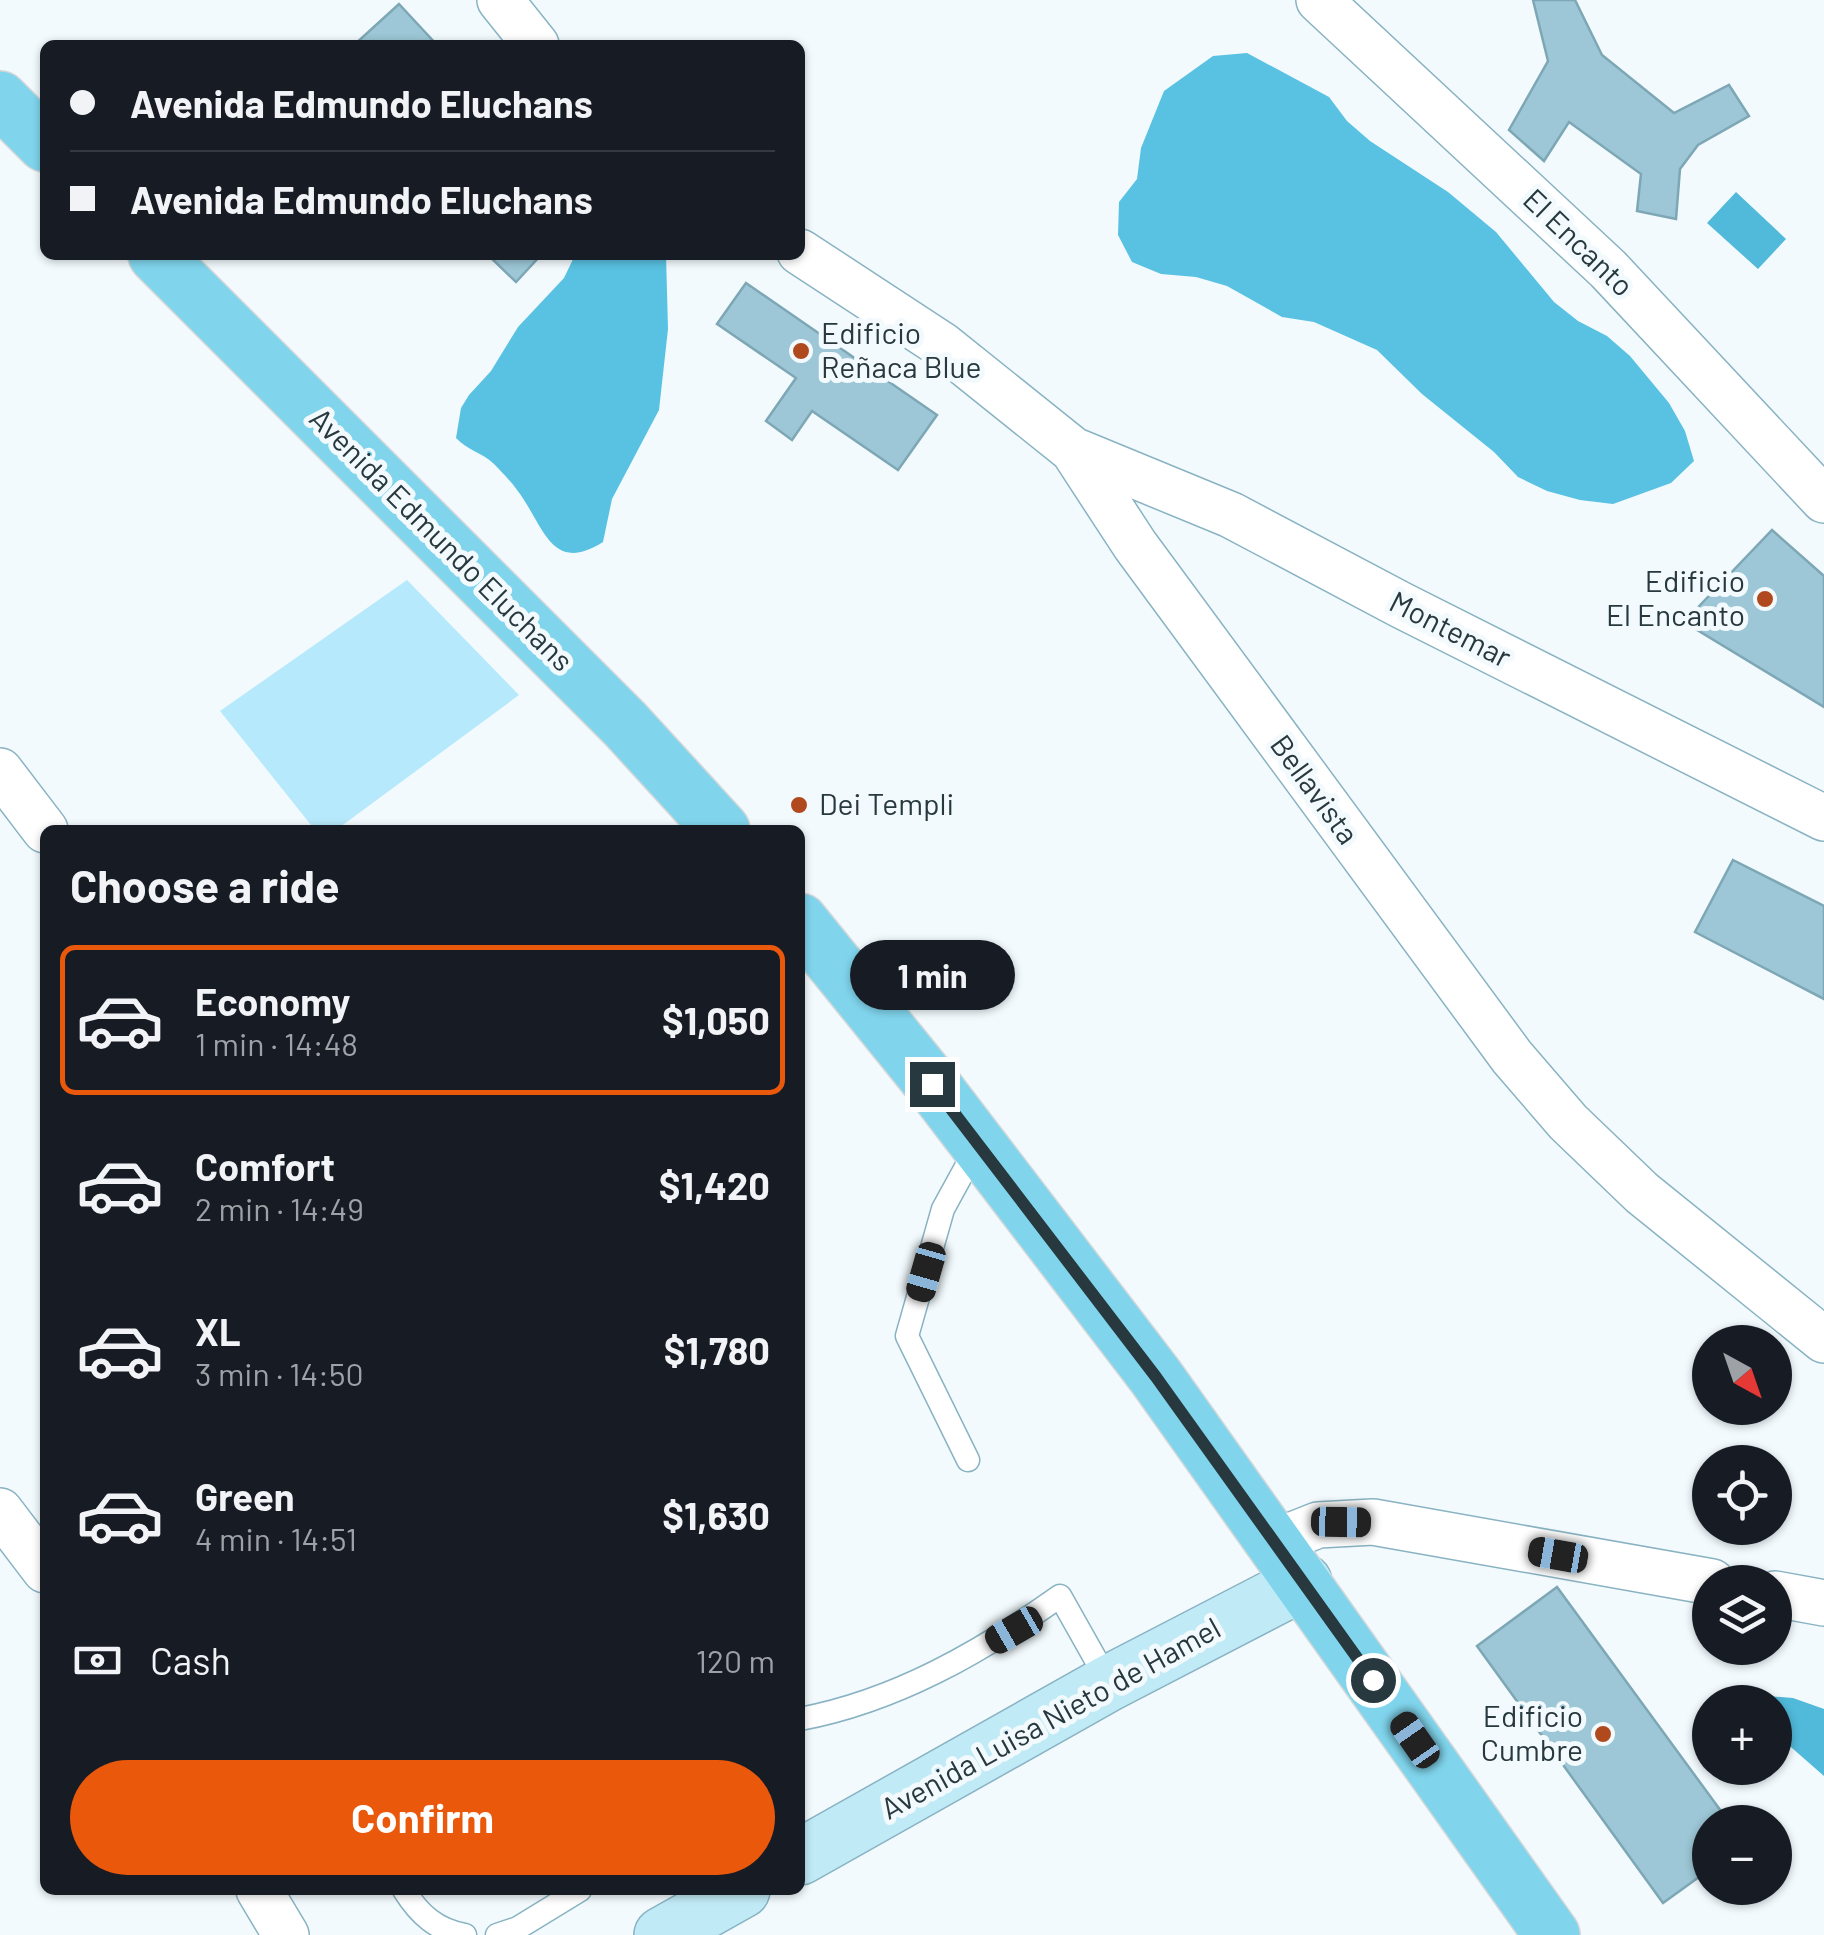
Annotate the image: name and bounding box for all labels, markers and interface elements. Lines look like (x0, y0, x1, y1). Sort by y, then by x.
text: Avenida Edmundo Eluchans (130, 80, 593, 126)
text: Avenida Edmundo Eluchans (130, 176, 593, 222)
street label: El Encanto (1517, 180, 1642, 303)
place label: Edificio Reñaca Blue (821, 314, 981, 384)
marker: Edificio Reñaca Blue (790, 340, 812, 362)
street label: Avenida Edmundo Eluchans (303, 399, 582, 678)
place label: Edificio El Encanto (1606, 562, 1745, 632)
street label: Montemar (1384, 582, 1518, 674)
marker: Edificio El Encanto (1754, 588, 1776, 610)
street label: Bellavista (1264, 727, 1367, 850)
place label: Dei Templi (819, 785, 954, 821)
marker: Dei Templi (788, 794, 810, 816)
text: Choose a ride (70, 858, 340, 912)
callout: 1 min (850, 939, 1014, 1009)
text: 1 min (897, 956, 968, 994)
icon: car (75, 975, 165, 1065)
text: Economy (195, 978, 350, 1024)
text: $1,050 (662, 997, 770, 1043)
text: 1 min · 14:48 (195, 1024, 358, 1062)
route end (910, 1062, 955, 1107)
icon: car (75, 1140, 165, 1230)
text: Comfort (195, 1143, 335, 1189)
text: $1,420 (659, 1162, 770, 1208)
text: 2 min · 14:49 (195, 1189, 364, 1227)
car (903, 1239, 949, 1305)
icon: car (75, 1305, 165, 1395)
text: XL (195, 1308, 241, 1354)
north arrow (1692, 1325, 1792, 1425)
map controls (1692, 1325, 1792, 1905)
text: $1,780 (664, 1327, 770, 1373)
text: 3 min · 14:50 (195, 1354, 363, 1392)
button: locate (1692, 1445, 1792, 1545)
icon: car (75, 1470, 165, 1560)
text: Green (195, 1473, 295, 1519)
text: $1,630 (662, 1492, 770, 1538)
car (1311, 1506, 1371, 1538)
text: 4 min · 14:51 (195, 1519, 357, 1557)
car (1526, 1535, 1590, 1575)
button: layers (1692, 1565, 1792, 1665)
car (981, 1602, 1047, 1658)
street label: Avenida Luisa Nieto de Hamel (874, 1609, 1226, 1826)
icon: cash (70, 1633, 125, 1688)
text: Cash (150, 1637, 231, 1683)
text: 120 m (696, 1641, 775, 1679)
route start (1351, 1658, 1396, 1703)
button: + (1692, 1685, 1792, 1785)
place label: Edificio Cumbre (1481, 1697, 1583, 1767)
car (1386, 1707, 1444, 1773)
marker: Edificio Cumbre (1592, 1723, 1614, 1745)
button: Confirm (70, 1760, 775, 1875)
button: − (1692, 1805, 1792, 1905)

